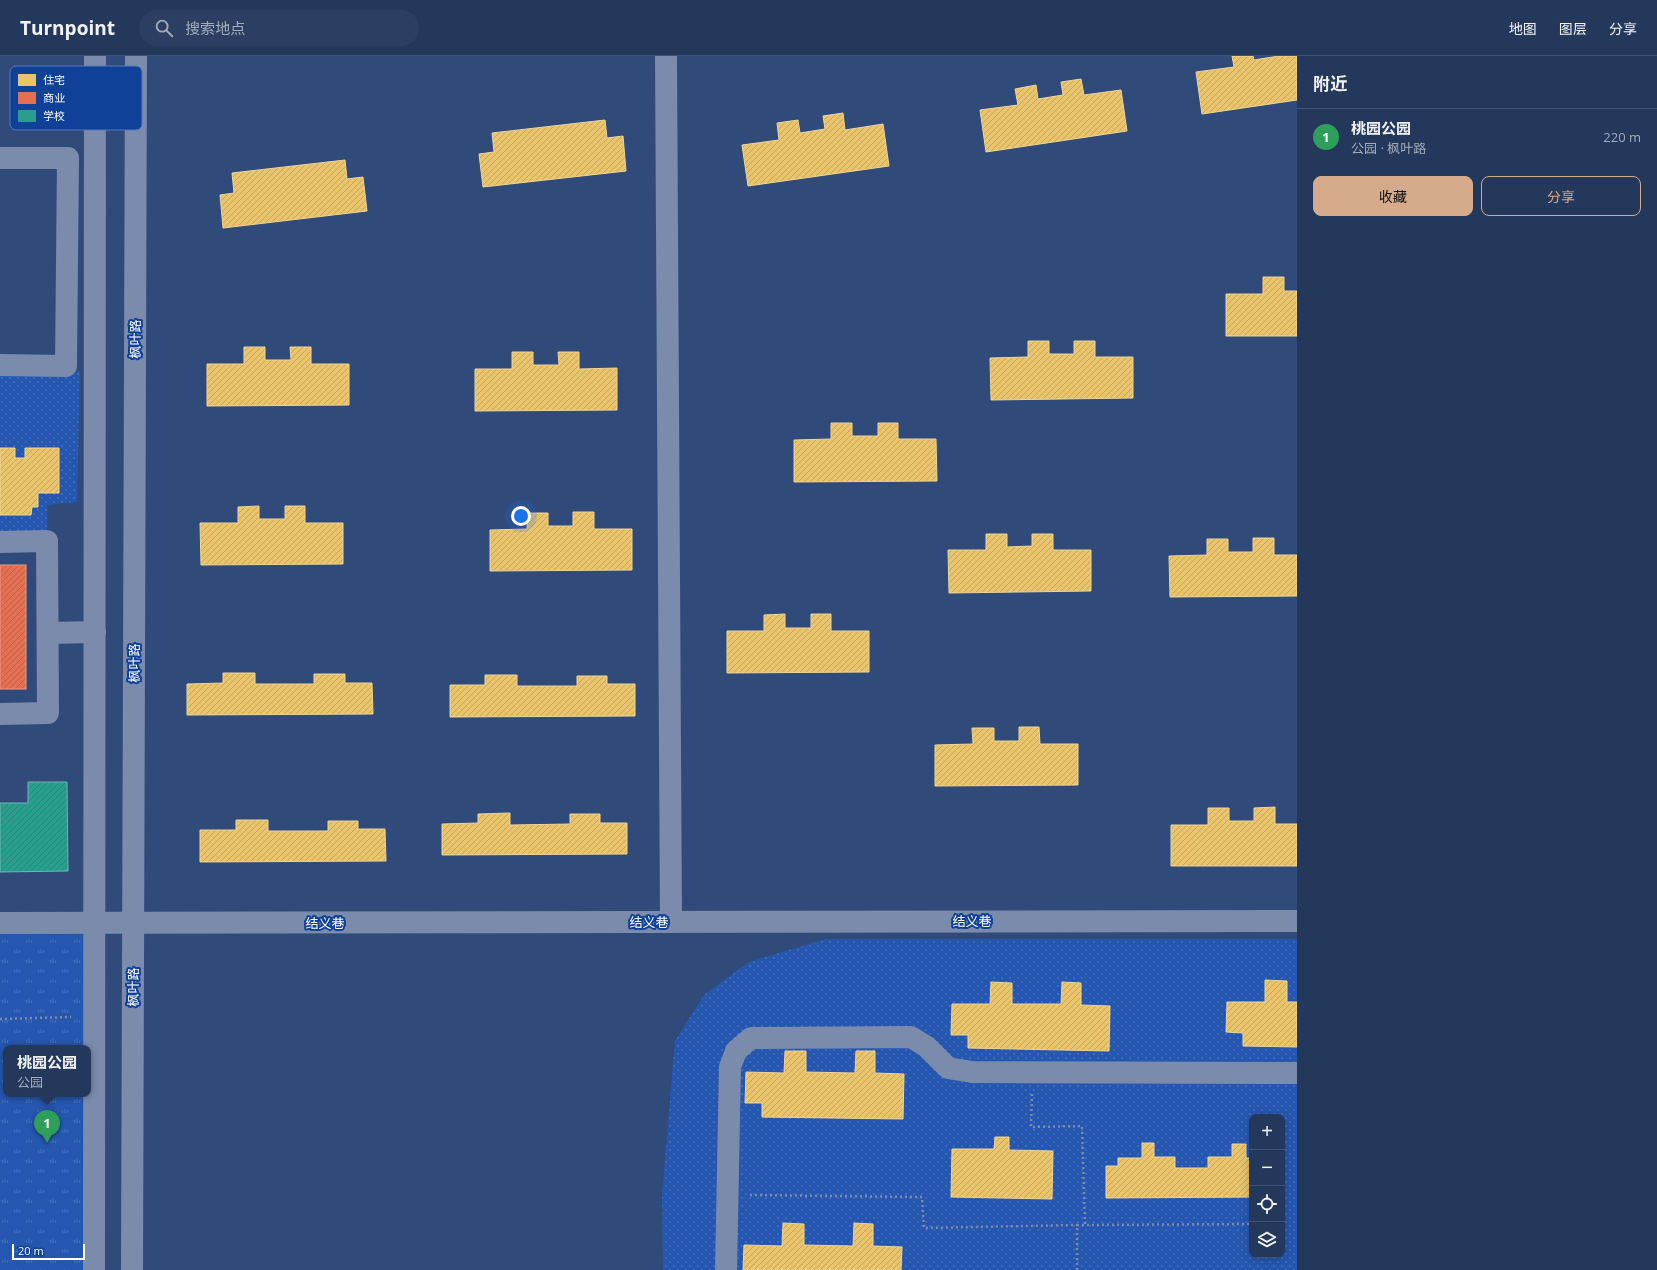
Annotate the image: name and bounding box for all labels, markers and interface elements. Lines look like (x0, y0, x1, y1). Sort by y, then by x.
search box (139, 10, 419, 46)
text: Turnpoint (20, 15, 115, 41)
icon: search (153, 17, 175, 39)
text: 搜索地点 (185, 18, 245, 38)
text: 地图 (1509, 19, 1537, 38)
text: 图层 (1559, 19, 1587, 38)
text: 分享 (1609, 19, 1637, 38)
legend (10, 66, 142, 130)
text: 住宅 (43, 72, 65, 87)
text: 附近 (1313, 72, 1347, 95)
text: 商业 (43, 90, 65, 105)
text: 学校 (43, 108, 65, 123)
text: 桃园公园 (1351, 118, 1411, 138)
text: 1 (1322, 128, 1330, 146)
text: 220 m (1603, 128, 1641, 146)
text: 公园 · 枫叶路 (1351, 139, 1426, 157)
button: 收藏 (1313, 176, 1473, 216)
button: 分享 (1481, 176, 1641, 216)
street label: 枫叶路 (126, 319, 144, 359)
your location (511, 506, 531, 526)
street label: 枫叶路 (125, 643, 143, 683)
street label: 结义巷 (952, 912, 992, 930)
street label: 结义巷 (629, 913, 669, 931)
street label: 结义巷 (305, 914, 345, 932)
street label: 枫叶路 (124, 967, 142, 1007)
popup (3, 1045, 91, 1097)
text: 桃园公园 (17, 1052, 77, 1072)
text: 公园 (17, 1073, 43, 1091)
pin: 1 (34, 1110, 60, 1143)
map controls (1249, 1114, 1285, 1258)
button: + (1249, 1114, 1285, 1150)
button: − (1249, 1150, 1285, 1186)
button: locate (1249, 1186, 1285, 1222)
button: layers (1249, 1222, 1285, 1258)
scale bar (12, 1242, 85, 1261)
text: 20 m (18, 1243, 44, 1258)

